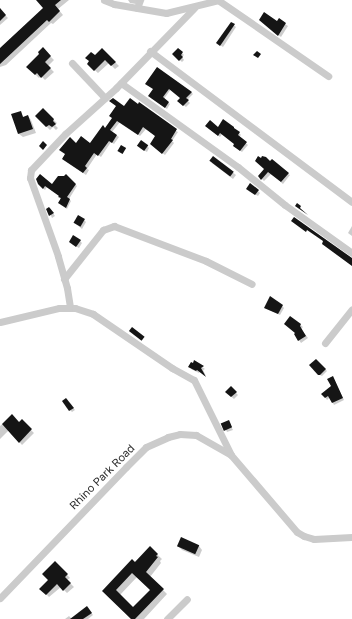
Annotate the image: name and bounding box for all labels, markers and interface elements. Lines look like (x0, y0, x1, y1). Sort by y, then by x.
street label: Rhino Park Road (67, 442, 137, 512)

